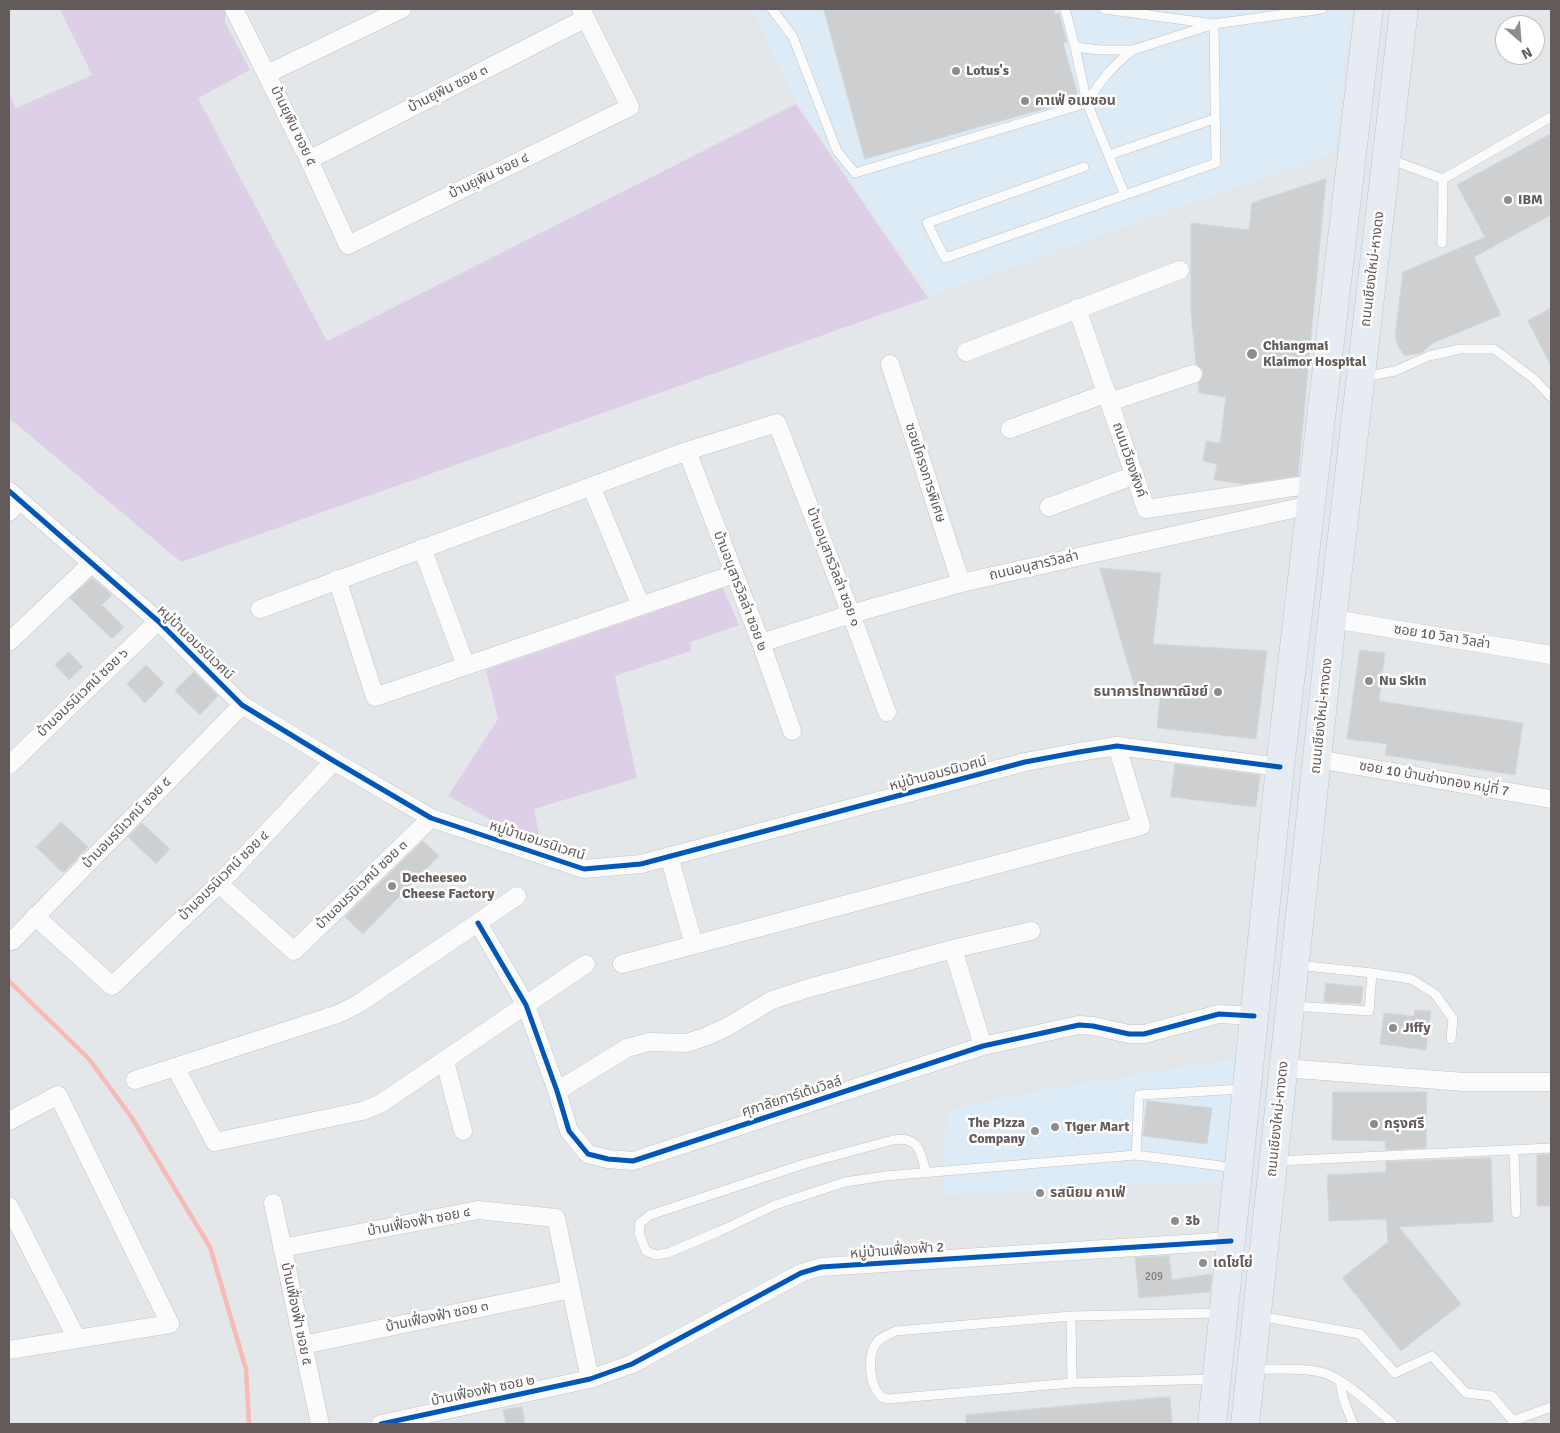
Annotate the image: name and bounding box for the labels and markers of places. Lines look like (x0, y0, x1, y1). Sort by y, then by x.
place label: Lotus's (966, 63, 1009, 79)
marker: Lotus's (950, 65, 962, 77)
place label: คาเฟ่ อเมซอน (1035, 93, 1116, 109)
marker: คาเฟ่ อเมซอน (1019, 95, 1031, 107)
place label: IBM (1518, 192, 1543, 208)
marker: IBM (1502, 194, 1514, 206)
place label: Chiangmai Klaimor Hospital (1263, 338, 1366, 371)
marker: Chiangmai Klaimor Hospital (1245, 347, 1259, 361)
place label: Nu Skin (1379, 673, 1426, 689)
marker: Nu Skin (1363, 675, 1375, 687)
place label: ธนาคารไทยพาณิชย์ (1094, 684, 1208, 700)
marker: ธนาคารไทยพาณิชย์ (1212, 686, 1224, 698)
place label: Decheeseo Cheese Factory (402, 870, 494, 902)
marker: Decheeseo Cheese Factory (386, 880, 398, 892)
place label: Jiffy (1403, 1020, 1430, 1036)
marker: Jiffy (1387, 1022, 1399, 1034)
place label: The Pizza Company (968, 1115, 1025, 1148)
place label: กรุงศรี (1384, 1116, 1424, 1132)
marker: กรุงศรี (1368, 1118, 1380, 1130)
place label: Tiger Mart (1065, 1119, 1130, 1135)
marker: Tiger Mart (1049, 1121, 1061, 1133)
marker: The Pizza Company (1029, 1125, 1041, 1137)
place label: รสนิยม คาเฟ่ (1050, 1185, 1125, 1201)
marker: รสนิยม คาเฟ่ (1034, 1187, 1046, 1199)
place label: 3b (1185, 1213, 1200, 1229)
marker: 3b (1169, 1215, 1181, 1227)
place label: เดโชโย่ (1213, 1255, 1253, 1271)
marker: เดโชโย่ (1197, 1257, 1209, 1269)

